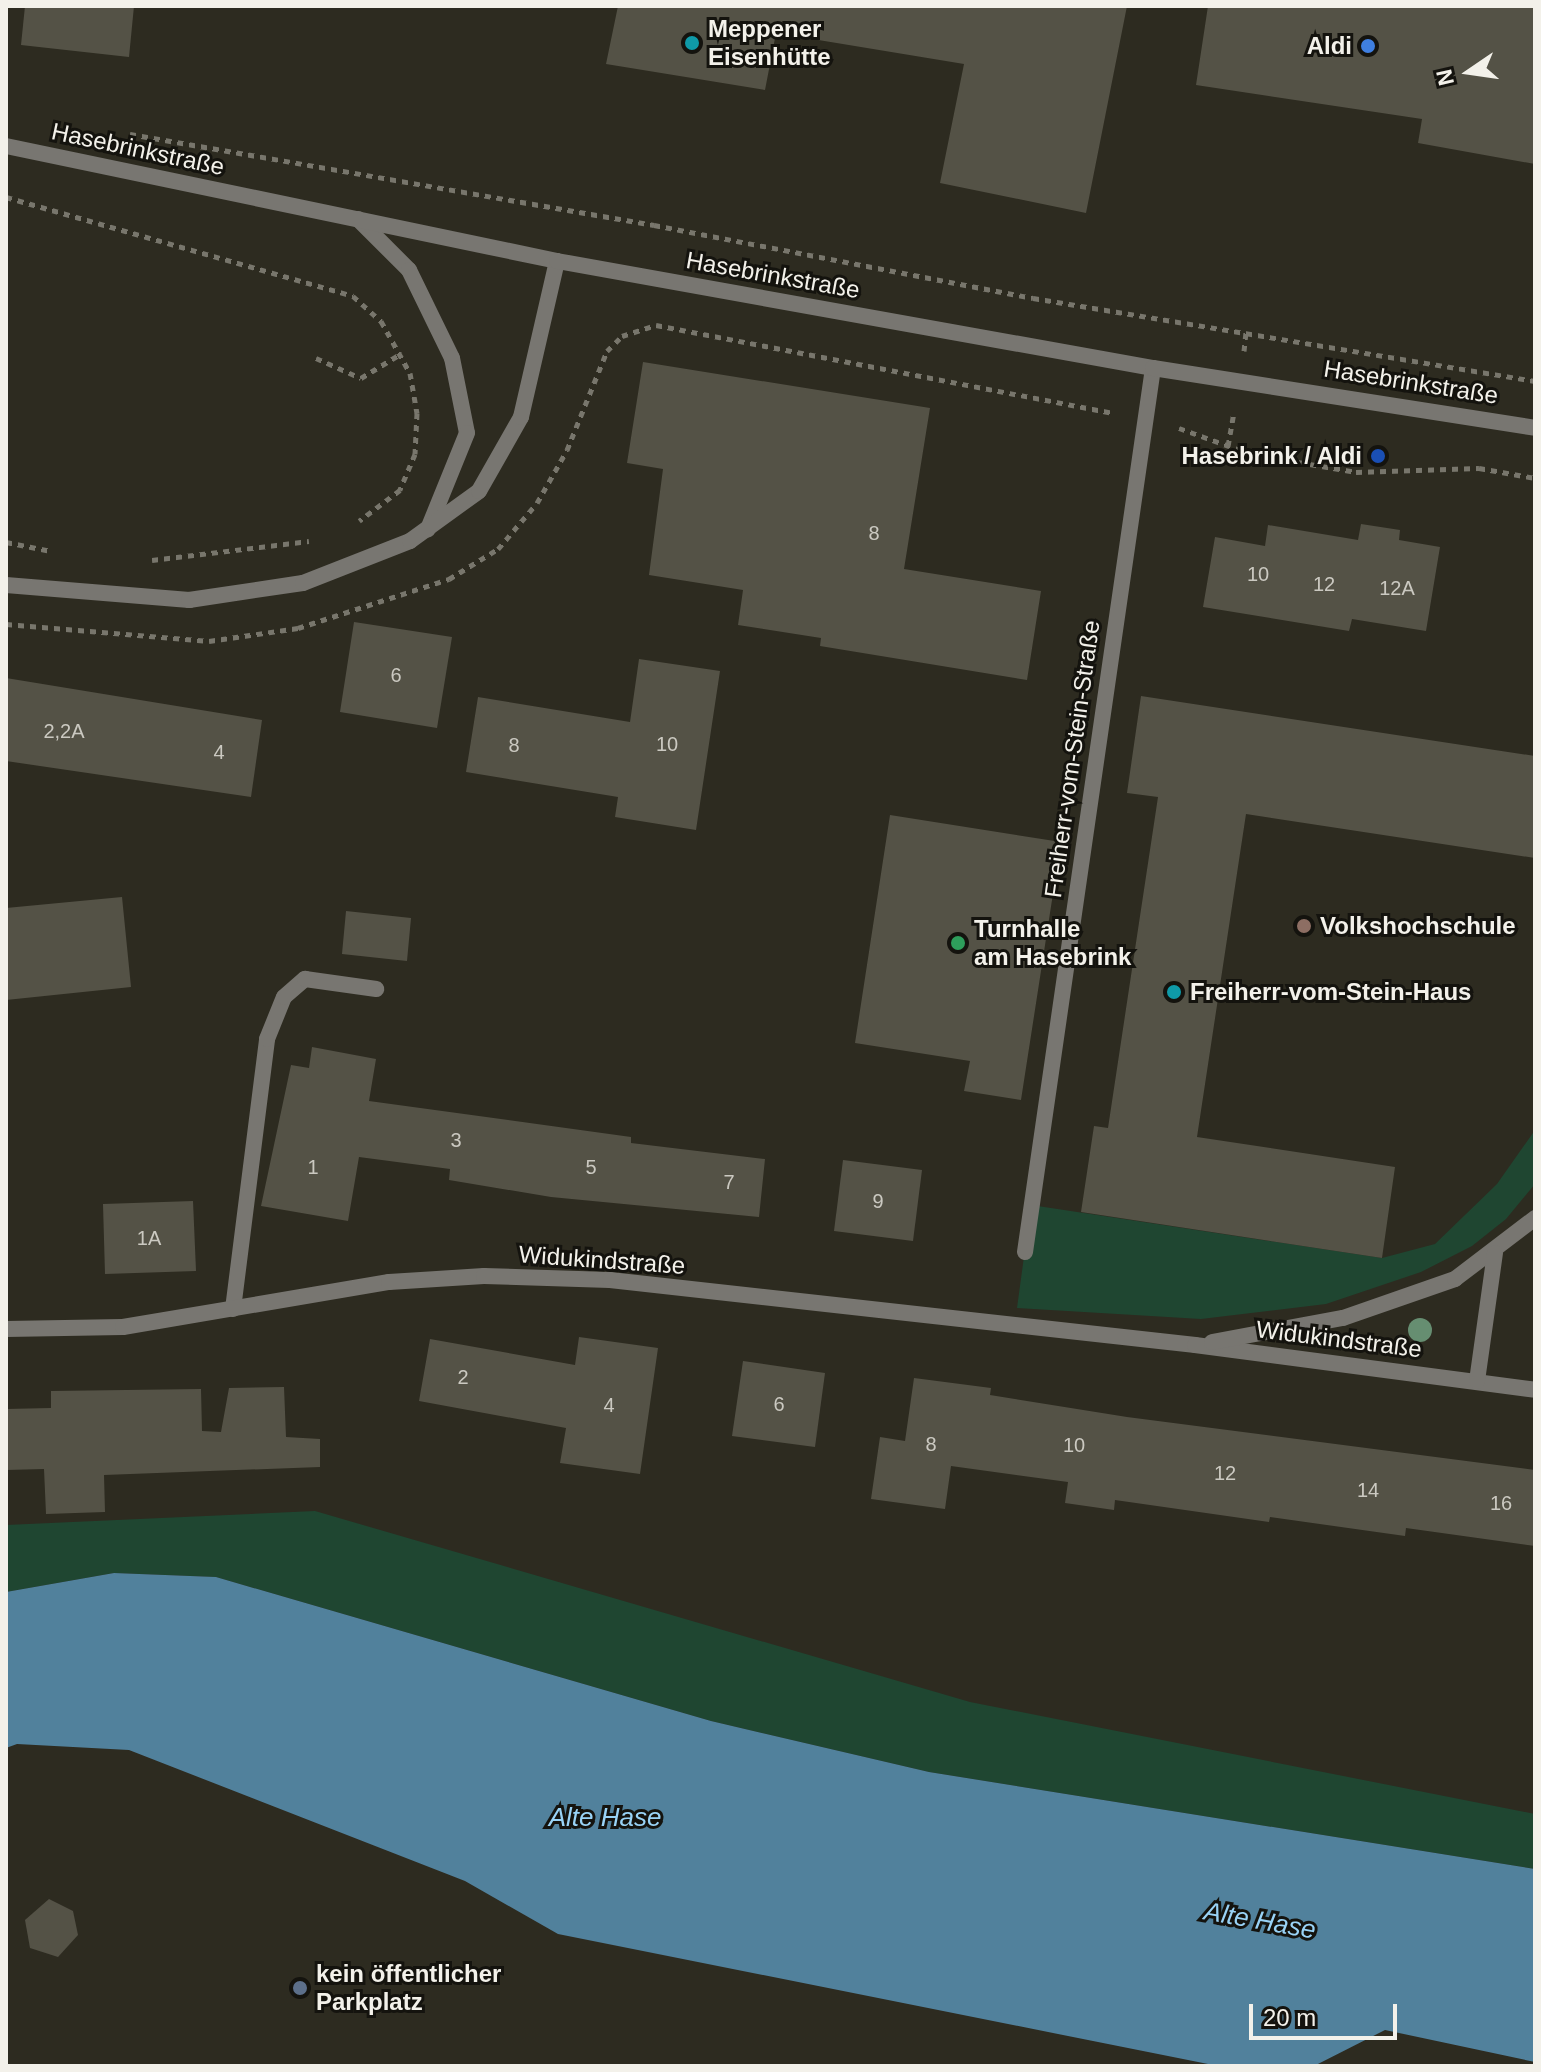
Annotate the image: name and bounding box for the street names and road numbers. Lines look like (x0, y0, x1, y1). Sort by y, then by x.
street label: Hasebrinkstraße (49, 117, 227, 181)
street label: Hasebrinkstraße (684, 246, 862, 304)
street label: Hasebrinkstraße (1322, 354, 1500, 410)
street label: Freiherr-vom-Stein-Straße (1038, 618, 1106, 900)
street label: Widukindstraße (518, 1240, 686, 1280)
street label: Widukindstraße (1255, 1315, 1423, 1363)

